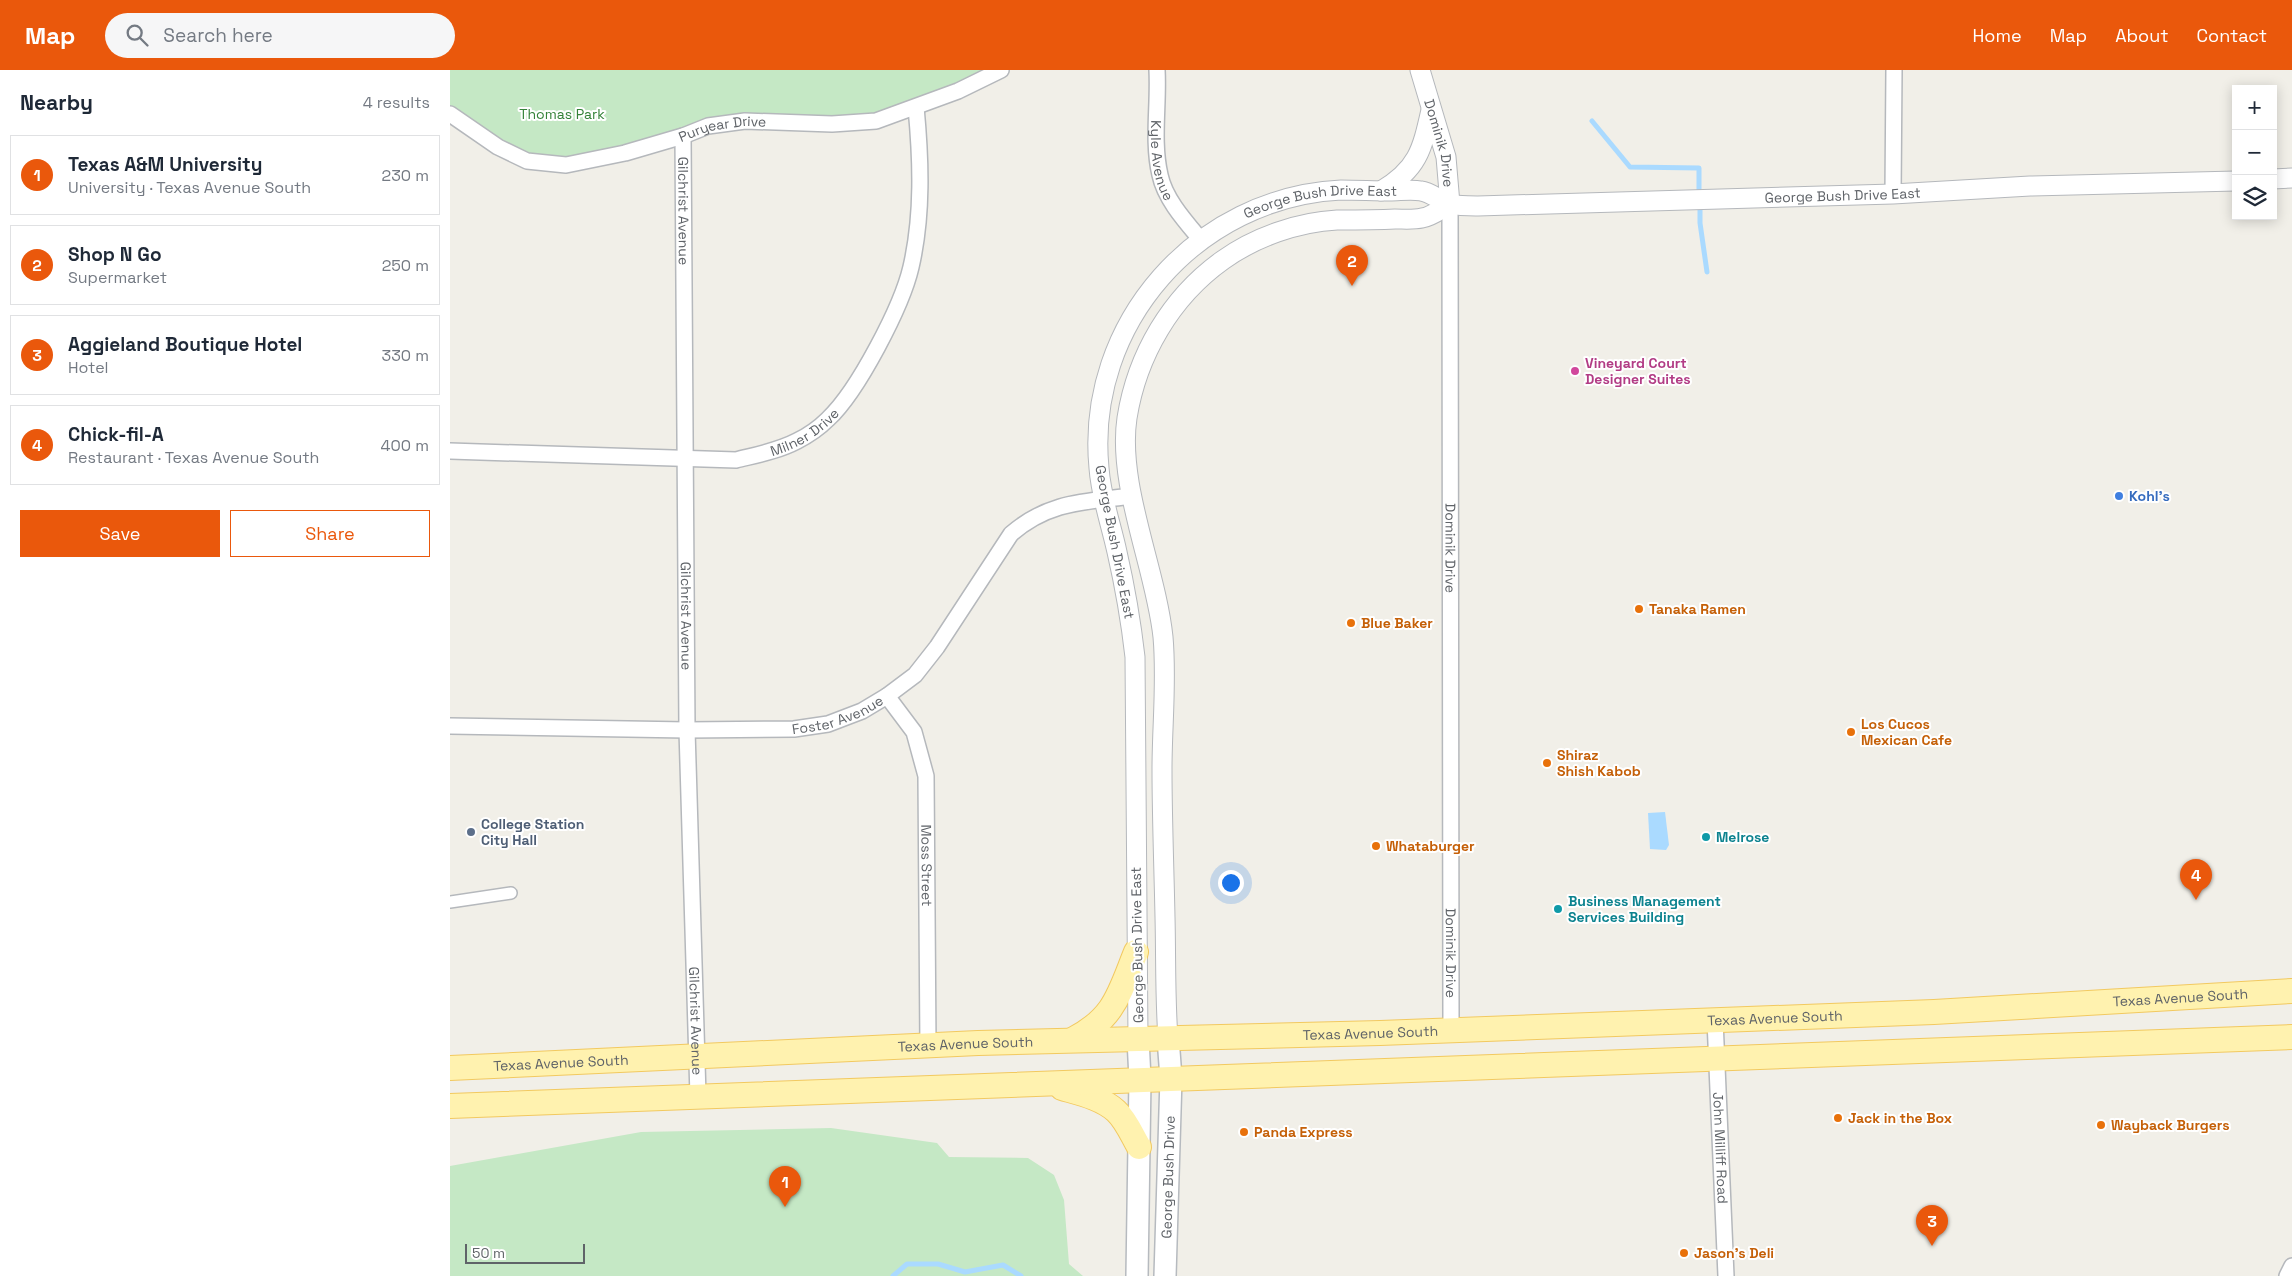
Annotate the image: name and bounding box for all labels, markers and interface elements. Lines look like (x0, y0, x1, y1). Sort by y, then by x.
search box (105, 13, 455, 58)
text: Map (25, 20, 75, 51)
icon: search (123, 21, 151, 49)
text: Search here (163, 23, 273, 48)
text: Home (1973, 24, 2022, 47)
text: Map (2050, 24, 2087, 47)
text: About (2115, 24, 2169, 47)
text: Contact (2197, 24, 2267, 47)
map controls (2232, 85, 2277, 220)
button: + (2232, 85, 2277, 130)
text: Nearby (20, 89, 93, 116)
text: 4 results (363, 92, 430, 113)
street label: Dominik Drive (1420, 97, 1458, 188)
park label: Thomas Park (519, 105, 605, 123)
street label: Puryear Drive (676, 112, 767, 146)
street label: Kyle Avenue (1147, 120, 1178, 204)
button: − (2232, 130, 2277, 175)
text: Texas A&M University (68, 152, 262, 177)
street label: Gilchrist Avenue (674, 157, 693, 265)
text: 1 (33, 165, 41, 186)
text: 230 m (382, 165, 429, 186)
button: layers (2232, 175, 2277, 220)
text: University · Texas Avenue South (68, 177, 311, 198)
street label: George Bush Drive East (1241, 181, 1397, 223)
street label: George Bush Drive East (1764, 183, 1921, 207)
text: Shop N Go (68, 242, 162, 267)
pin: 2 (1336, 245, 1368, 286)
text: 2 (32, 255, 42, 276)
text: 250 m (382, 255, 429, 276)
text: Supermarket (68, 267, 167, 288)
text: Aggieland Boutique Hotel (68, 332, 302, 357)
text: 3 (32, 345, 42, 366)
text: 330 m (382, 345, 429, 366)
place label: Vineyard Court Designer Suites (1585, 354, 1691, 388)
text: Hotel (68, 357, 109, 378)
marker: Vineyard Court Designer Suites (1569, 365, 1581, 377)
street label: Milner Drive (768, 404, 843, 460)
text: Chick-fil-A (68, 422, 164, 447)
text: 4 (32, 435, 42, 456)
text: 400 m (381, 435, 429, 456)
text: Restaurant · Texas Avenue South (68, 447, 319, 468)
street label: George Bush Drive East (1091, 464, 1139, 620)
place label: Kohl's (2129, 487, 2170, 505)
marker: Kohl's (2113, 490, 2125, 502)
street label: Dominik Drive (1441, 503, 1459, 593)
button: Save (20, 510, 220, 557)
button: Share (230, 510, 430, 557)
street label: Gilchrist Avenue (677, 562, 696, 670)
place label: Tanaka Ramen (1649, 600, 1746, 618)
marker: Tanaka Ramen (1633, 603, 1645, 615)
place label: Blue Baker (1361, 614, 1433, 632)
marker: Blue Baker (1345, 617, 1357, 629)
street label: Foster Avenue (791, 691, 887, 738)
place label: Los Cucos Mexican Cafe (1861, 715, 1952, 749)
marker: Los Cucos Mexican Cafe (1845, 726, 1857, 738)
place label: Shiraz Shish Kabob (1557, 746, 1641, 780)
marker: Shiraz Shish Kabob (1541, 757, 1553, 769)
place label: College Station City Hall (481, 815, 584, 849)
street label: Moss Street (917, 824, 936, 906)
marker: College Station City Hall (465, 826, 477, 838)
place label: Melrose (1716, 828, 1769, 846)
marker: Melrose (1700, 831, 1712, 843)
place label: Whataburger (1386, 837, 1475, 855)
marker: Whataburger (1370, 840, 1382, 852)
pin: 4 (2180, 859, 2212, 900)
street label: George Bush Drive East (1127, 867, 1147, 1023)
your location (1218, 870, 1244, 896)
place label: Business Management Services Building (1568, 892, 1721, 926)
marker: Business Management Services Building (1552, 903, 1564, 915)
street label: Dominik Drive (1442, 908, 1460, 998)
street label: Gilchrist Avenue (685, 966, 706, 1075)
street label: Texas Avenue South (2112, 985, 2249, 1010)
street label: Texas Avenue South (1707, 1006, 1843, 1030)
street label: Texas Avenue South (1302, 1022, 1438, 1044)
street label: Texas Avenue South (897, 1033, 1033, 1056)
street label: Texas Avenue South (493, 1051, 629, 1075)
street label: John Milliff Road (1709, 1092, 1732, 1204)
place label: Jack in the Box (1848, 1109, 1952, 1127)
marker: Jack in the Box (1832, 1112, 1844, 1124)
street label: George Bush Drive (1157, 1115, 1179, 1239)
place label: Wayback Burgers (2111, 1116, 2229, 1134)
marker: Wayback Burgers (2095, 1119, 2107, 1131)
place label: Panda Express (1254, 1123, 1353, 1141)
marker: Panda Express (1238, 1126, 1250, 1138)
pin: 1 (769, 1166, 801, 1207)
pin: 3 (1916, 1205, 1948, 1246)
scale bar (465, 1241, 585, 1264)
text: 50 m (472, 1244, 505, 1262)
place label: Jason's Deli (1694, 1244, 1774, 1262)
marker: Jason's Deli (1678, 1247, 1690, 1259)

